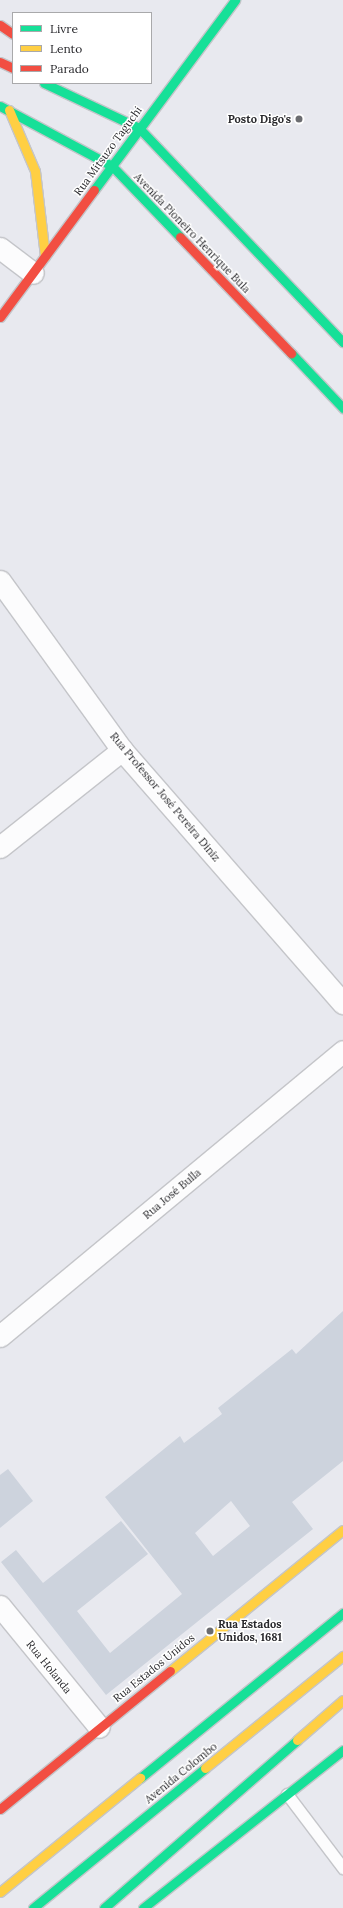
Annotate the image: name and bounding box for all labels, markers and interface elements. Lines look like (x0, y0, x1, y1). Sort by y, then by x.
legend (12, 12, 152, 84)
text: Livre (50, 21, 78, 36)
text: Lento (50, 41, 82, 56)
text: Parado (50, 61, 89, 76)
street label: Rua Mitsuzo Taguchi (71, 104, 145, 198)
place label: Posto Digo's (228, 112, 291, 126)
marker: Posto Digo's (294, 114, 304, 124)
street label: Avenida Pioneiro Henrique Bula (131, 170, 253, 296)
street label: Rua Professor José Pereira Diniz (107, 730, 223, 864)
street label: Rua José Bulla (140, 1166, 204, 1222)
place label: Rua Estados Unidos, 1681 (218, 1618, 282, 1644)
marker: Rua Estados Unidos, 1681 (205, 1626, 215, 1636)
street label: Rua Estados Unidos (111, 1631, 197, 1705)
street label: Rua Holanda (24, 1638, 74, 1696)
street label: Avenida Colombo (142, 1740, 220, 1806)

